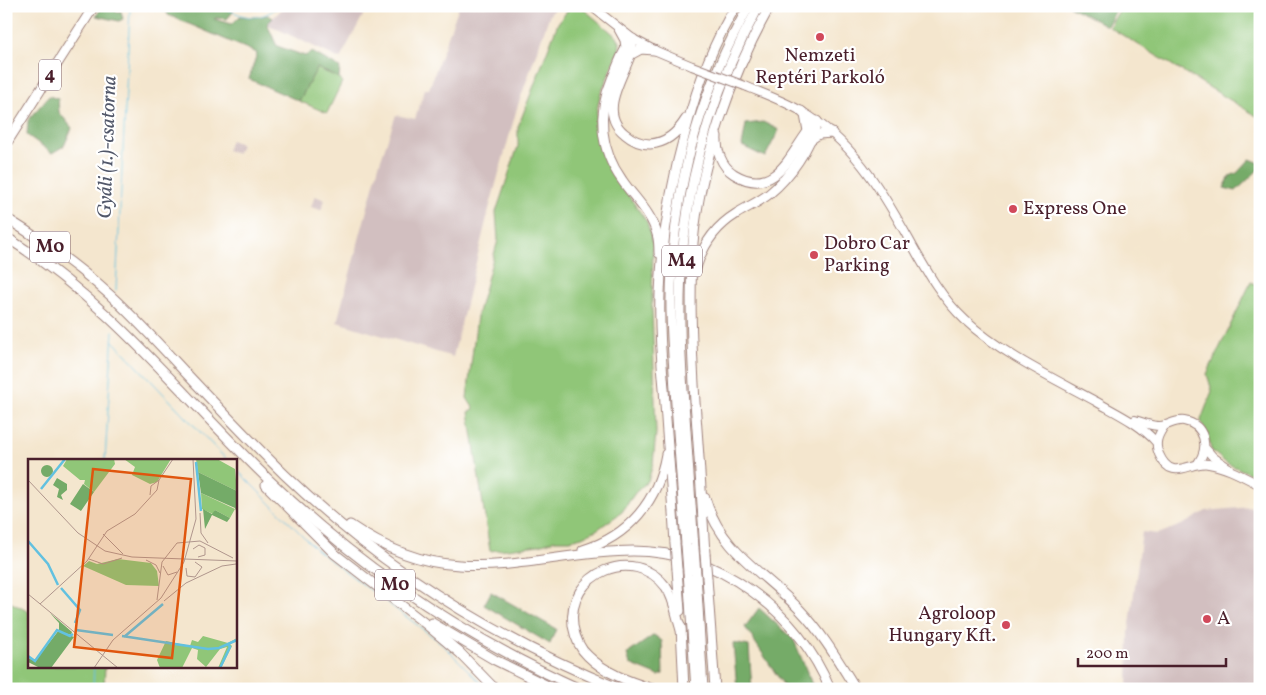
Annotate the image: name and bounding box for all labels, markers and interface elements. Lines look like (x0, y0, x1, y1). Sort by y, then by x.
marker: Nemzeti Reptéri Parkoló (814, 31, 826, 43)
place label: Nemzeti Reptéri Parkoló (755, 43, 885, 91)
road number: 4 (39, 60, 61, 90)
water label: Gyáli (1.)-csatorna (92, 75, 124, 219)
place label: Express One (1023, 196, 1126, 222)
marker: Express One (1007, 203, 1019, 215)
place label: Dobro Car Parking (824, 231, 910, 279)
road number: M0 (30, 232, 70, 262)
road number: M4 (662, 246, 702, 276)
marker: Dobro Car Parking (808, 249, 820, 261)
inset map (28, 459, 236, 668)
road number: M0 (375, 570, 415, 600)
place label: Agroloop Hungary Kft. (889, 601, 996, 649)
place label: A (1217, 606, 1230, 632)
marker: A (1201, 613, 1213, 625)
marker: Agroloop Hungary Kft. (1000, 619, 1012, 631)
scale bar (1078, 635, 1226, 667)
text: 200 m (1086, 644, 1129, 665)

